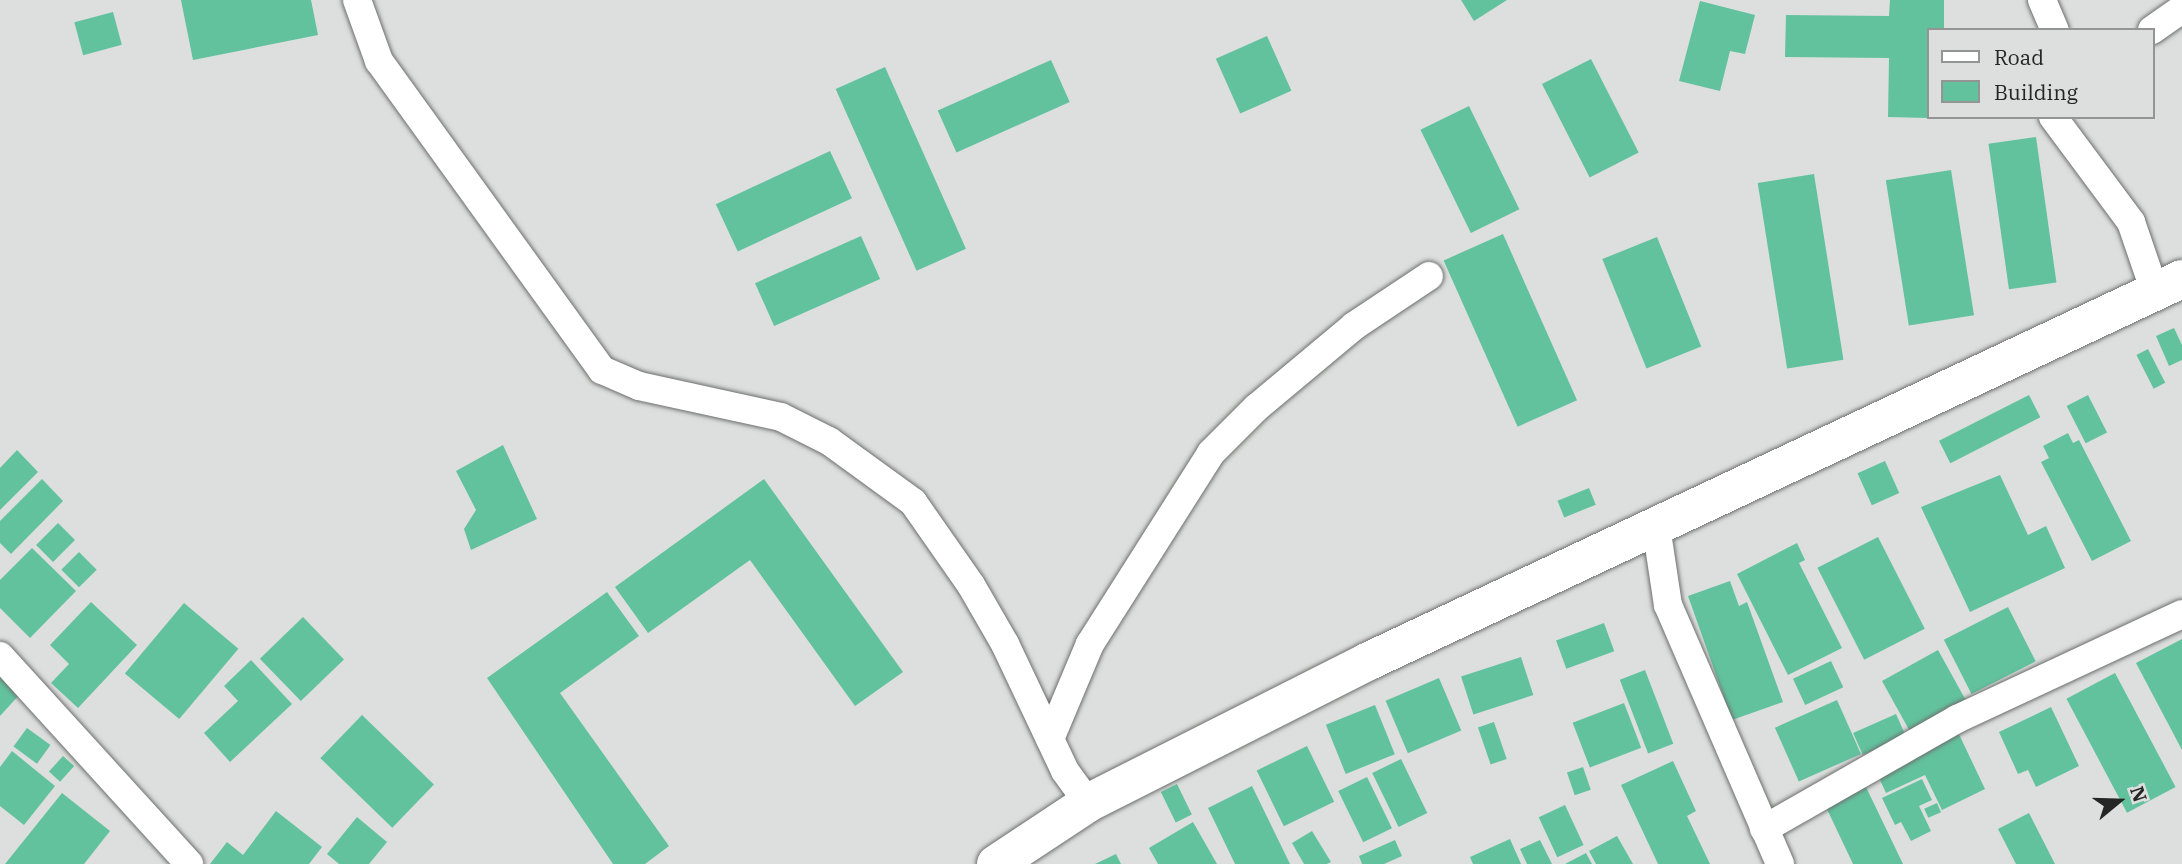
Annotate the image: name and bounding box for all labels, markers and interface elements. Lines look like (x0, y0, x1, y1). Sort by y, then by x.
legend (1926, 28, 2154, 119)
text: Road (1994, 43, 2044, 71)
text: Building (1994, 78, 2078, 106)
north arrow (2084, 766, 2154, 836)
text: N (2125, 783, 2153, 805)

